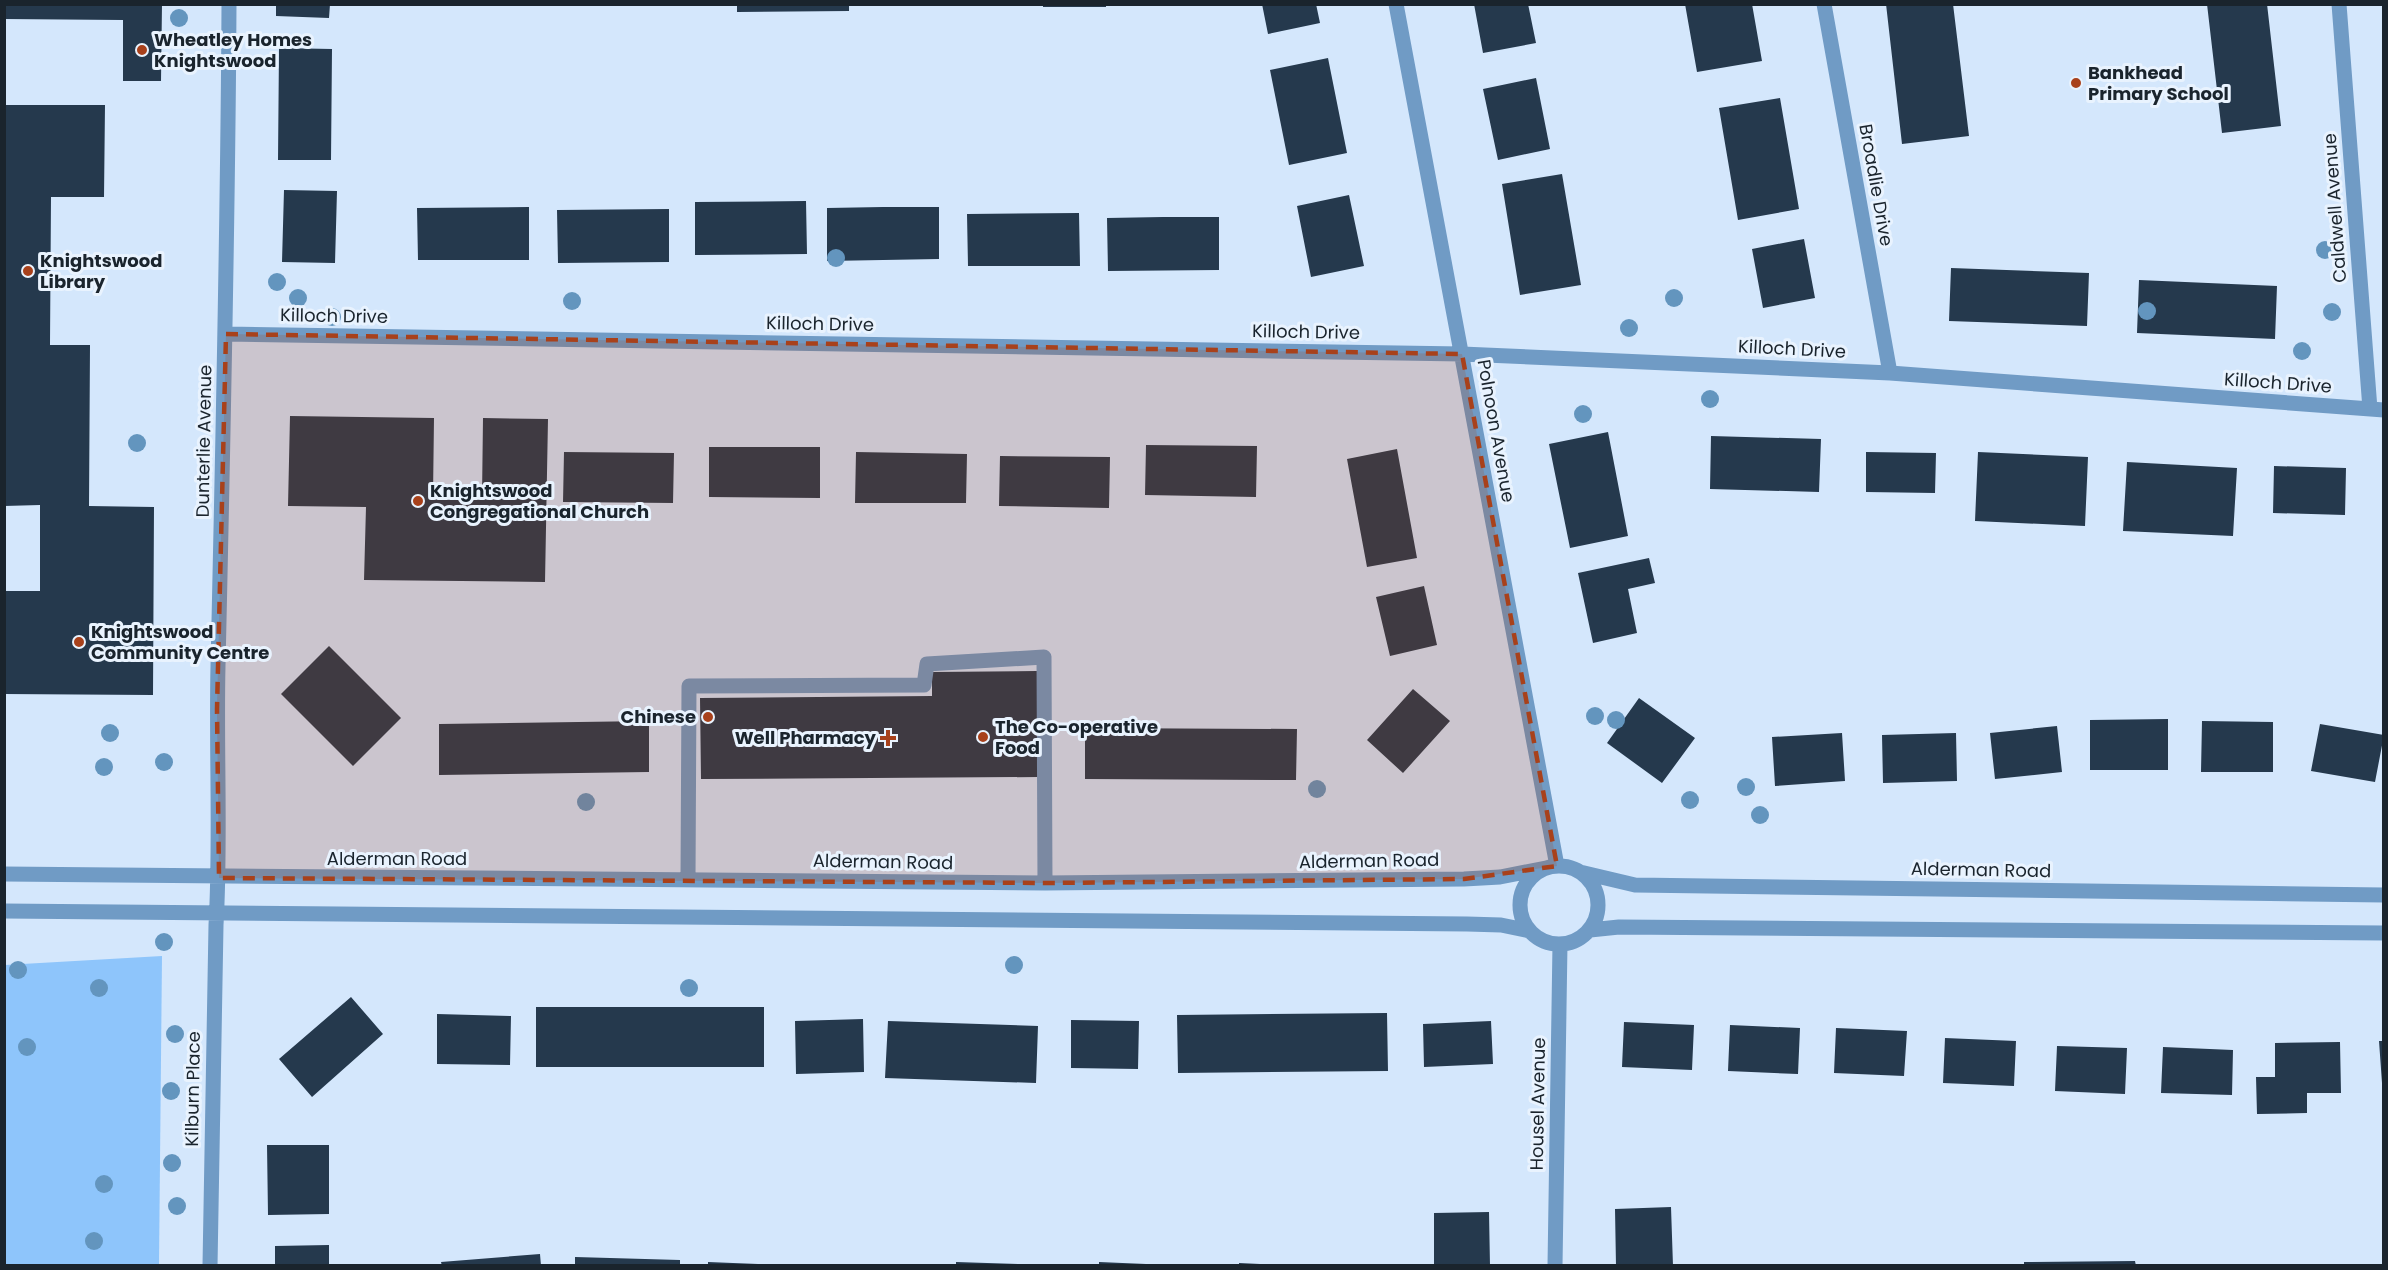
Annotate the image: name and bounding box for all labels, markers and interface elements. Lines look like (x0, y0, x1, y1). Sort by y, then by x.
place label: Wheatley Homes Knightswood (154, 27, 312, 73)
marker: Wheatley Homes Knightswood (135, 43, 149, 57)
place label: Bankhead Primary School (2088, 60, 2229, 106)
marker: Bankhead Primary School (2069, 76, 2083, 90)
street label: Broadlie Drive (1853, 122, 1900, 248)
street label: Caldwell Avenue (2317, 132, 2352, 284)
place label: Knightswood Library (40, 248, 162, 294)
marker: Knightswood Library (21, 264, 35, 278)
street label: Killoch Drive (280, 302, 388, 329)
street label: Killoch Drive (766, 310, 874, 337)
street label: Killoch Drive (1252, 318, 1360, 345)
street label: Killoch Drive (1737, 333, 1847, 364)
street label: Polnoon Avenue (1472, 357, 1521, 504)
street label: Dunterlie Avenue (190, 364, 217, 518)
street label: Killoch Drive (2223, 366, 2333, 399)
place label: Knightswood Congregational Church (430, 478, 649, 524)
marker: Knightswood Congregational Church (411, 494, 425, 508)
place label: Knightswood Community Centre (91, 619, 269, 665)
marker: Knightswood Community Centre (72, 635, 86, 649)
place label: Chinese (620, 704, 696, 729)
marker: Chinese (701, 710, 715, 724)
place label: The Co-operative Food (995, 714, 1158, 760)
place label: Well Pharmacy (735, 725, 877, 750)
marker: The Co-operative Food (976, 730, 990, 744)
marker: Well Pharmacy (881, 731, 895, 745)
street label: Alderman Road (327, 846, 467, 871)
street label: Alderman Road (1299, 847, 1439, 874)
street label: Alderman Road (813, 848, 953, 875)
street label: Alderman Road (1911, 856, 2051, 883)
street label: Kilburn Place (179, 1031, 206, 1147)
street label: Housel Avenue (1524, 1037, 1551, 1171)

